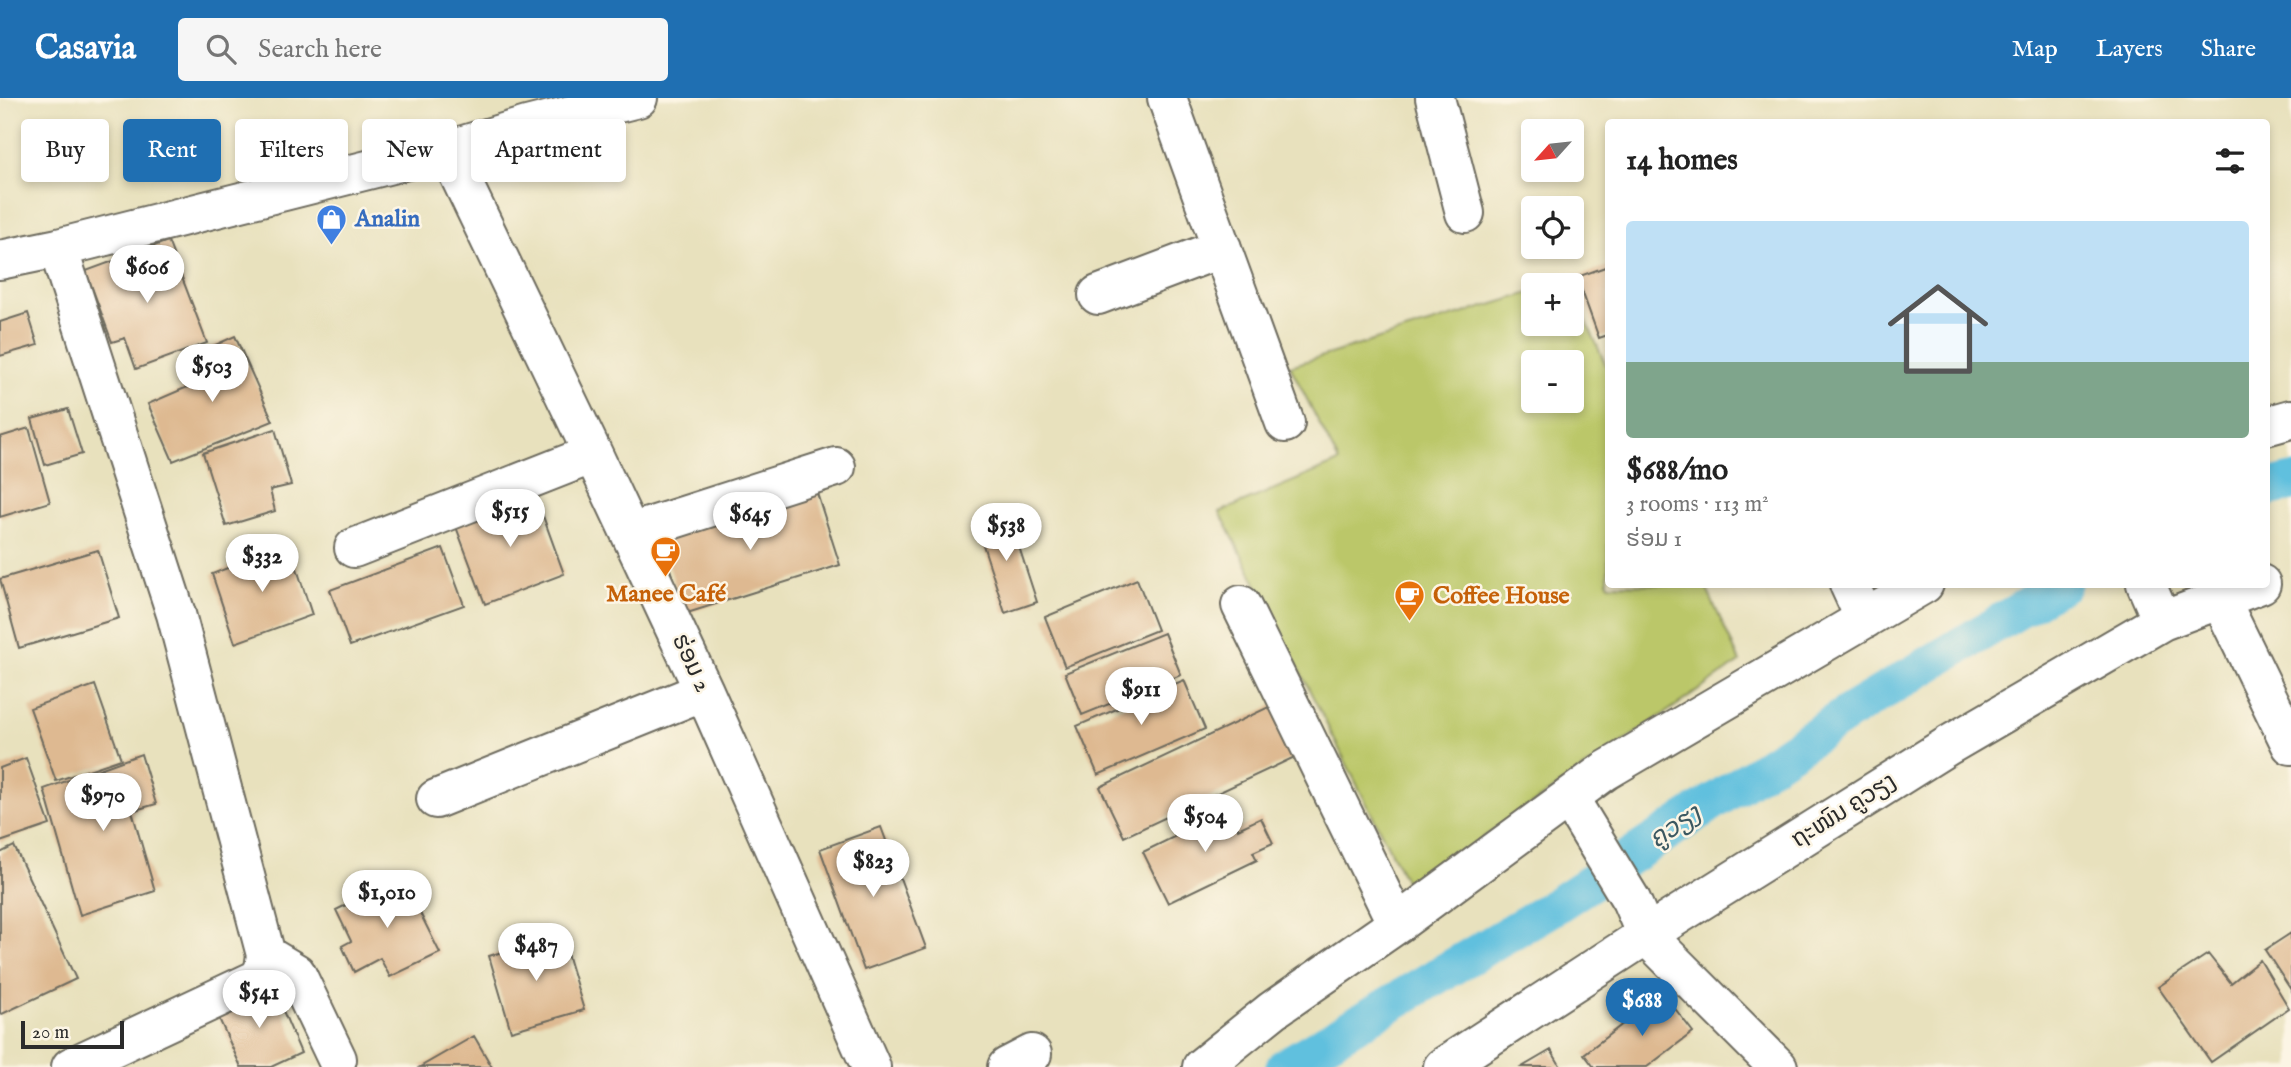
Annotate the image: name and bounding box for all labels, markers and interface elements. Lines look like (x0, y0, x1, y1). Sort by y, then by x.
search box (178, 18, 668, 81)
text: Casavia (35, 28, 136, 70)
icon: search (202, 30, 240, 68)
text: Search here (258, 33, 382, 66)
text: Map (2012, 34, 2058, 65)
text: Layers (2096, 34, 2163, 65)
text: Share (2201, 34, 2256, 65)
chip: Buy (21, 119, 109, 182)
chip: Rent (123, 119, 221, 182)
chip: Filters (235, 119, 348, 182)
chip: New (362, 119, 457, 182)
chip: Apartment (471, 119, 626, 182)
north arrow (1521, 119, 1584, 182)
map controls (1521, 119, 1584, 413)
text: 14 homes (1626, 142, 1738, 180)
icon: filters (2211, 142, 2249, 180)
button: locate (1521, 196, 1584, 259)
shop icon: Analin (315, 202, 349, 246)
place label: Analin (354, 204, 420, 235)
pin: $606 (106, 246, 188, 305)
text: $606 (125, 253, 169, 282)
icon: home (1875, 266, 2001, 392)
button: + (1521, 273, 1584, 336)
pin: $503 (171, 344, 253, 404)
button: − (1521, 350, 1584, 413)
text: $503 (192, 352, 232, 381)
text: $688/mo (1626, 452, 1728, 490)
pin: $515 (469, 490, 551, 549)
text: 3 rooms · 113 m² (1626, 490, 1769, 519)
pin: $645 (709, 492, 791, 552)
text: $515 (491, 497, 529, 526)
text: $645 (729, 500, 771, 529)
pin: $538 (965, 504, 1047, 563)
text: $538 (987, 511, 1025, 540)
text: ຮ່ອມ 1 (1626, 525, 1682, 554)
pin: $332 (221, 534, 303, 594)
cafe icon: Manee Café (649, 535, 683, 579)
text: $332 (242, 542, 282, 571)
place label: Manee Café (606, 579, 726, 610)
cafe icon: Coffee House (1393, 579, 1427, 623)
place label: Coffee House (1433, 581, 1570, 612)
street label: ຮ່ອມ 2 (664, 629, 718, 697)
pin: $911 (1100, 668, 1182, 727)
text: $911 (1121, 675, 1161, 704)
street label: ຖະໜົນ ຄູວຽງ (1786, 766, 1902, 856)
pin: $970 (62, 774, 144, 833)
text: $970 (81, 781, 125, 810)
pin: $504 (1164, 794, 1246, 854)
water label: ຄູວຽງ (1643, 797, 1709, 856)
text: $504 (1183, 802, 1227, 831)
pin: $823 (832, 840, 914, 899)
text: $823 (852, 847, 894, 876)
pin: $1,010 (330, 870, 444, 930)
text: $1,010 (358, 878, 416, 907)
pin: $487 (495, 924, 577, 983)
text: $487 (514, 931, 558, 960)
pin: $541 (218, 970, 300, 1030)
text: $541 (239, 978, 279, 1007)
pin: $688 (1601, 978, 1683, 1038)
text: $688 (1622, 986, 1662, 1015)
scale bar (21, 1018, 124, 1050)
text: 20 m (32, 1021, 69, 1045)

